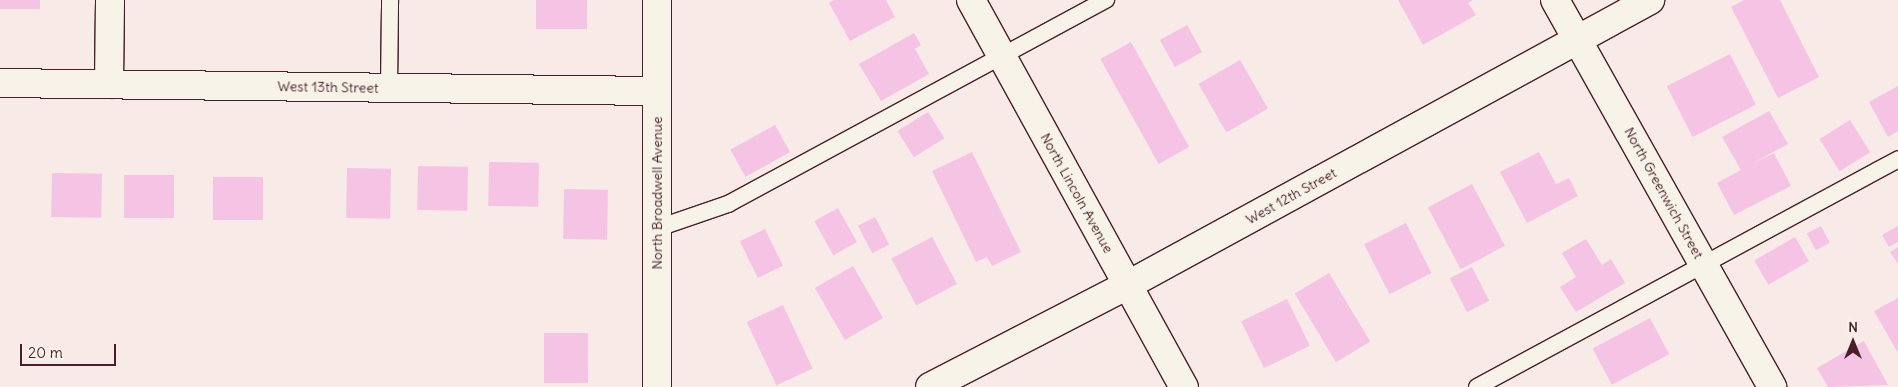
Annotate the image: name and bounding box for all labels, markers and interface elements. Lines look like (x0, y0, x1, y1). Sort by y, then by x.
street label: West 13th Street (277, 78, 379, 96)
street label: North Broadwell Avenue (649, 116, 665, 270)
street label: North Greenwich Street (1621, 124, 1707, 262)
street label: North Lincoln Avenue (1037, 130, 1117, 256)
street label: West 12th Street (1243, 164, 1339, 228)
north arrow (1828, 317, 1878, 367)
text: N (1848, 318, 1858, 336)
scale bar (22, 334, 119, 366)
text: 20 m (28, 343, 63, 362)

